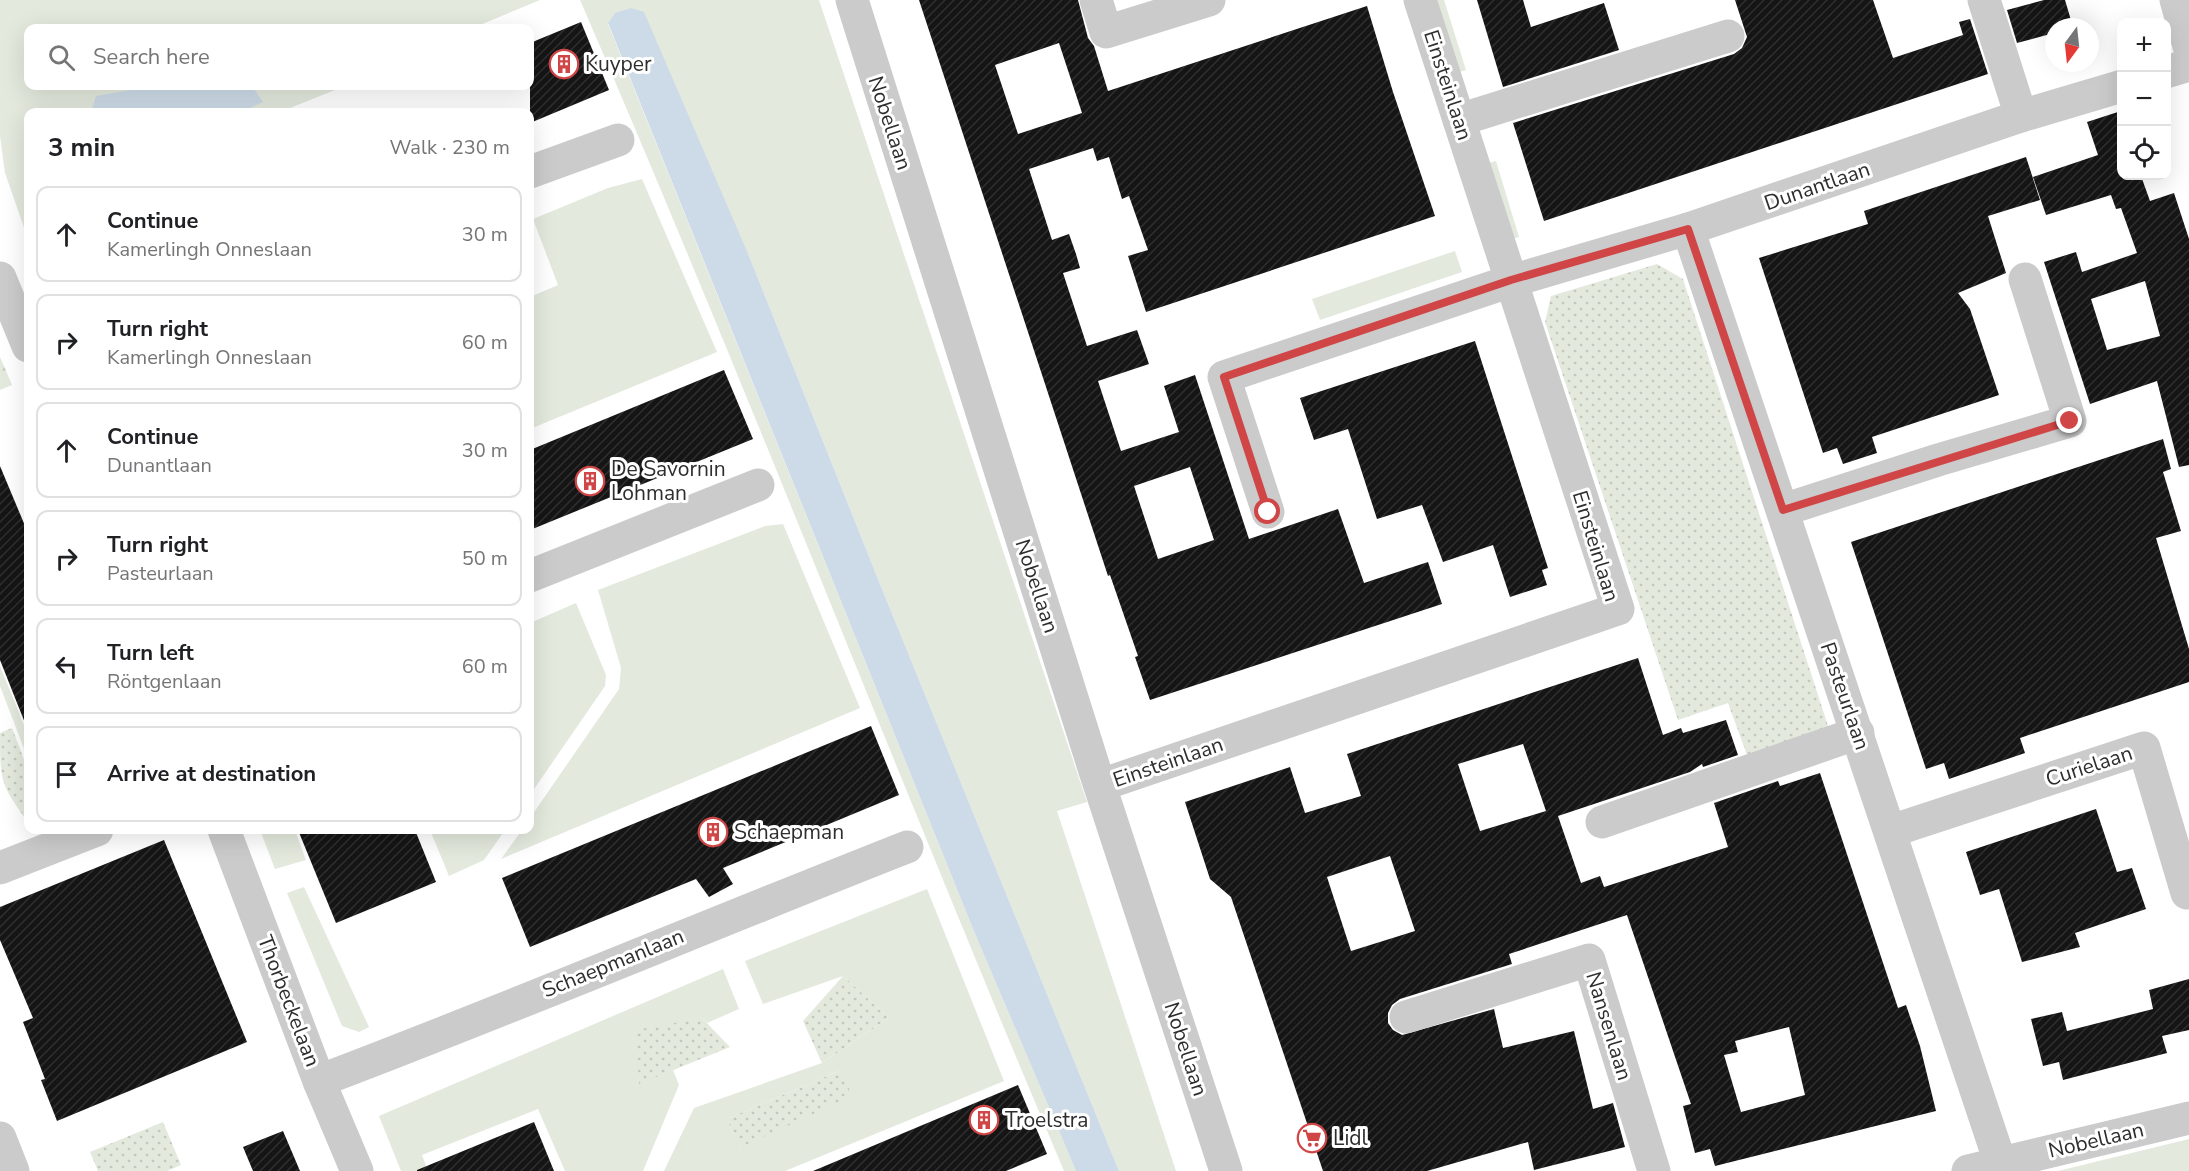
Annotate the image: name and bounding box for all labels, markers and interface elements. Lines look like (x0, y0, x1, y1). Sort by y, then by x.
north arrow (2045, 18, 2099, 72)
map controls (2117, 18, 2171, 180)
button: + (2117, 18, 2171, 72)
search box (24, 24, 534, 90)
street label: Einsteinlaan (1417, 26, 1479, 144)
icon: search (45, 41, 78, 74)
text: Search here (93, 42, 210, 72)
building icon: Kuyper (548, 48, 580, 80)
place label: Kuyper (585, 50, 652, 78)
street label: Nobellaan (862, 72, 918, 174)
button: − (2117, 72, 2171, 126)
button: locate (2117, 126, 2171, 180)
text: 3 min (48, 130, 115, 165)
text: Walk · 230 m (390, 134, 510, 161)
street label: Dunantlaan (1760, 155, 1874, 217)
text: Continue (107, 206, 198, 236)
icon: ahead (50, 218, 83, 251)
text: 30 m (462, 221, 508, 248)
text: Kamerlingh Onneslaan (107, 236, 312, 263)
text: Turn right (107, 314, 208, 344)
icon: right (50, 326, 83, 359)
text: 60 m (462, 329, 508, 356)
text: Kamerlingh Onneslaan (107, 344, 312, 371)
route end (2056, 407, 2082, 433)
text: Continue (107, 422, 198, 452)
icon: ahead (50, 434, 83, 467)
text: 30 m (462, 437, 508, 464)
text: Dunantlaan (107, 452, 212, 479)
place label: De Savornin Lohman (611, 455, 726, 507)
building icon: De Savornin Lohman (574, 465, 606, 497)
street label: Einsteinlaan (1566, 487, 1626, 605)
route start (1254, 498, 1280, 524)
text: Turn right (107, 530, 208, 560)
street label: Nobellaan (1009, 535, 1065, 637)
icon: right (50, 542, 83, 575)
text: 50 m (462, 545, 508, 572)
text: Pasteurlaan (107, 560, 214, 587)
text: Turn left (107, 638, 194, 668)
street label: Pasteurlaan (1814, 638, 1876, 754)
icon: left (50, 650, 83, 683)
text: 60 m (462, 653, 508, 680)
text: Röntgenlaan (107, 668, 222, 695)
street label: Einsteinlaan (1109, 730, 1227, 794)
street label: Curielaan (2042, 739, 2136, 793)
icon: arrive (50, 758, 83, 791)
text: Arrive at destination (107, 759, 316, 789)
building icon: Schaepman (697, 816, 729, 848)
place label: Schaepman (734, 818, 844, 846)
street label: Schaepmanlaan (538, 922, 688, 1004)
street label: Thorbeckelaan (251, 931, 327, 1071)
street label: Nansenlaan (1579, 968, 1639, 1084)
street label: Nobellaan (1158, 998, 1214, 1100)
building icon: Troelstra (968, 1104, 1000, 1136)
place label: Troelstra (1005, 1106, 1088, 1134)
street label: Nobellaan (2045, 1115, 2147, 1165)
supermarket icon: Lidl (1296, 1122, 1328, 1154)
place label: Lidl (1333, 1124, 1369, 1152)

